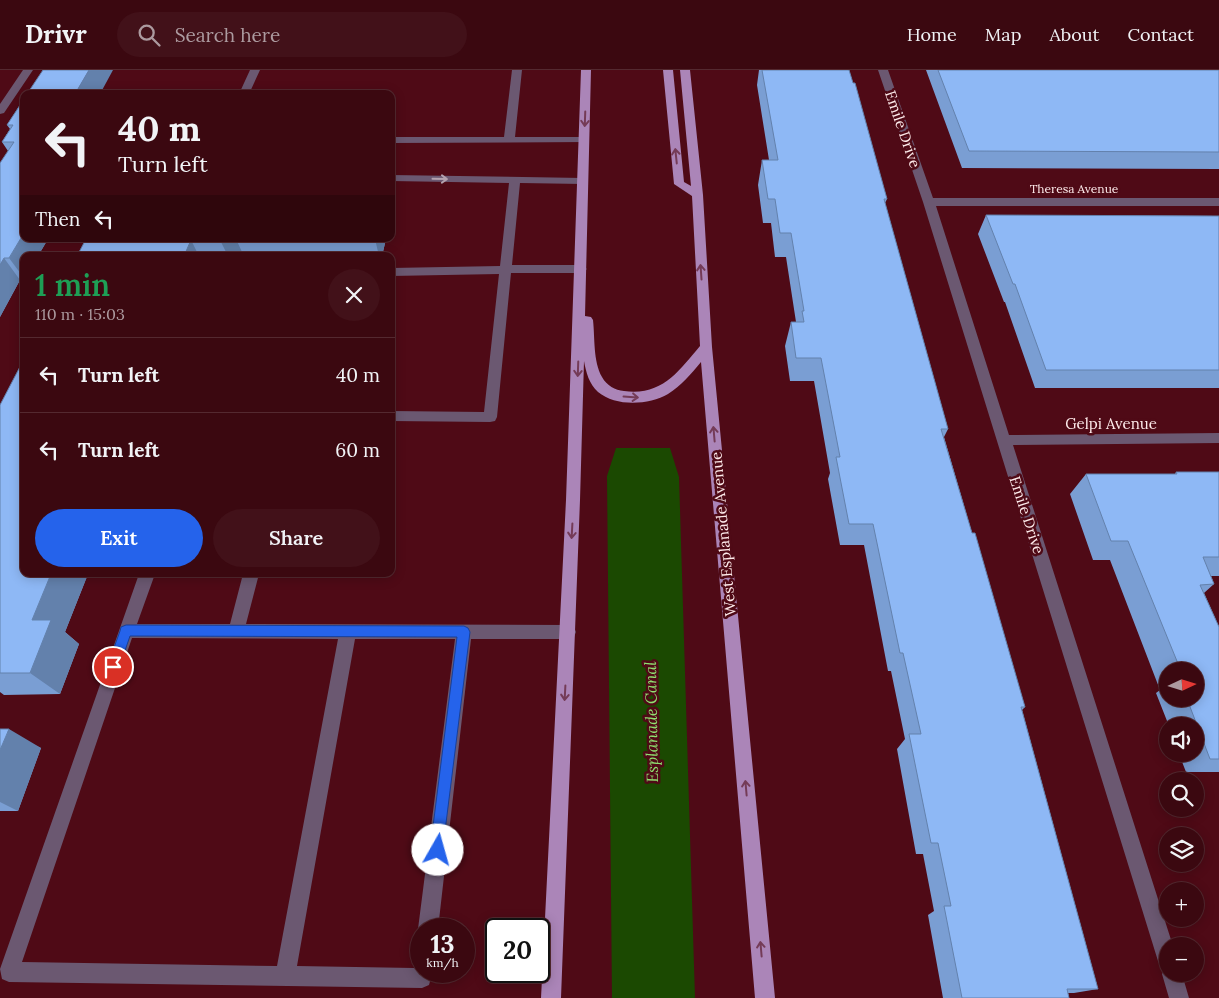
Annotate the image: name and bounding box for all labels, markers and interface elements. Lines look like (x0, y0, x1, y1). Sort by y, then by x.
search box (117, 12, 467, 57)
text: Drivr (25, 19, 87, 50)
icon: search (135, 21, 163, 49)
text: Search here (175, 23, 280, 47)
text: Home (907, 23, 957, 46)
text: Map (985, 23, 1021, 46)
text: About (1049, 23, 1099, 46)
text: Contact (1127, 23, 1194, 46)
street label: Emile Drive (881, 88, 925, 170)
text: 40 m (118, 106, 201, 151)
icon: left (35, 110, 100, 175)
one-way arrow (580, 110, 590, 126)
one-way arrow (671, 148, 681, 164)
text: Turn left (118, 150, 208, 178)
one-way arrow (432, 174, 448, 184)
street label: Theresa Avenue (1030, 181, 1119, 196)
icon: left (90, 205, 118, 233)
text: Then (35, 207, 80, 231)
one-way arrow (697, 264, 706, 280)
text: 1 min (35, 266, 110, 304)
button: close (328, 269, 380, 321)
text: 110 m · 15:03 (35, 304, 125, 324)
one-way arrow (573, 360, 582, 376)
icon: left (35, 361, 63, 389)
text: Turn left (78, 363, 159, 387)
text: 40 m (336, 363, 380, 387)
one-way arrow (622, 393, 638, 402)
street label: Gelpi Avenue (1065, 414, 1157, 433)
one-way arrow (709, 426, 719, 442)
icon: left (35, 436, 63, 464)
text: Turn left (78, 438, 159, 462)
text: 60 m (335, 438, 380, 462)
street label: West Esplanade Avenue (706, 451, 740, 617)
street label: Emile Drive (1006, 474, 1048, 556)
button: Exit (35, 509, 203, 567)
button: Share (213, 509, 380, 567)
one-way arrow (567, 522, 577, 539)
pin (92, 646, 134, 688)
icon: arrive (99, 653, 127, 681)
water label: Esplanade Canal (640, 661, 662, 783)
north arrow (1159, 662, 1204, 708)
map controls (1159, 662, 1204, 982)
one-way arrow (560, 685, 569, 701)
button: sound (1159, 717, 1204, 762)
button: search (1159, 772, 1204, 817)
one-way arrow (742, 780, 751, 796)
position arrow (411, 823, 463, 875)
button: layers (1159, 827, 1204, 872)
button: + (1159, 882, 1204, 927)
speed limit sign: 20 (485, 918, 550, 983)
text: 13 (430, 928, 455, 960)
button: − (1159, 937, 1204, 982)
one-way arrow (756, 942, 766, 958)
text: km/h (426, 955, 459, 970)

